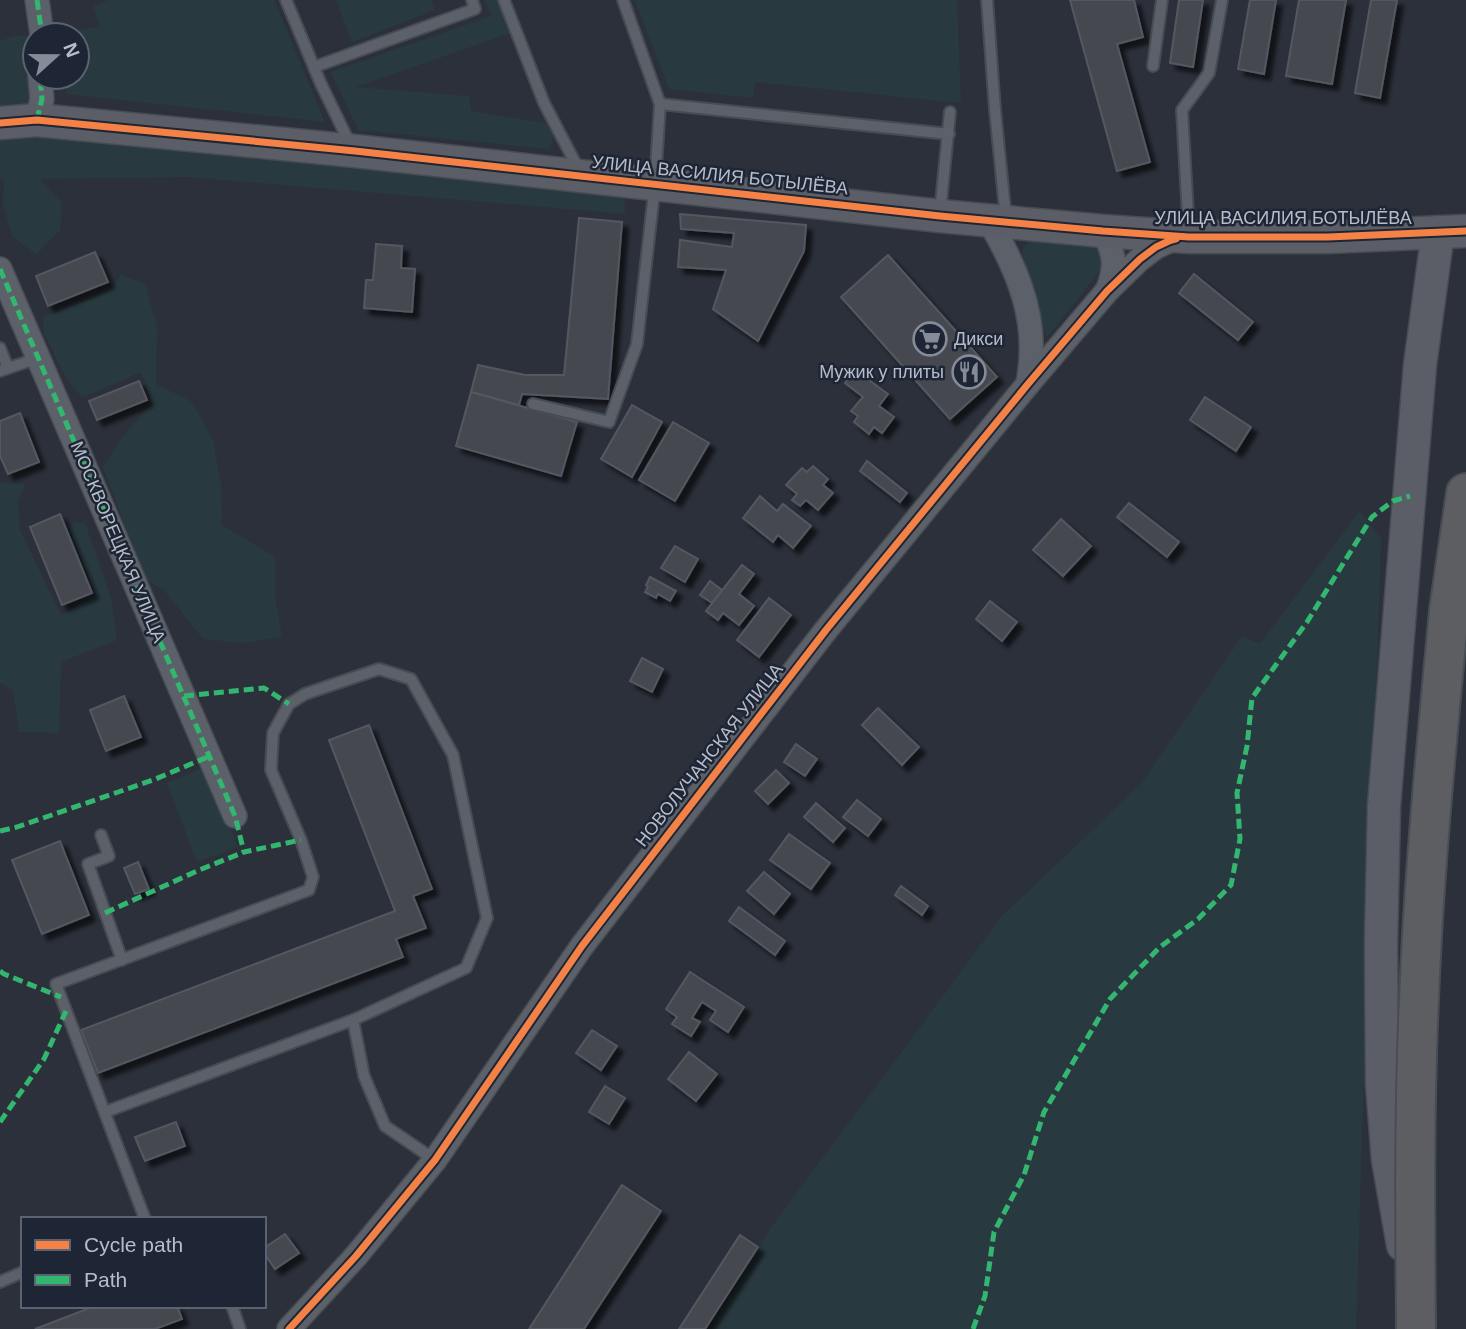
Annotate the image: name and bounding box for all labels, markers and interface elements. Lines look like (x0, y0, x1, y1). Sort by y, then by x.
north arrow (21, 21, 91, 91)
text: N (59, 40, 84, 60)
street label: УЛИЦА ВАСИЛИЯ БОТЫЛЁВА (591, 152, 849, 198)
street label: УЛИЦА ВАСИЛИЯ БОТЫЛЁВА (1154, 208, 1412, 228)
supermarket icon: Дикси (911, 320, 949, 358)
place label: Дикси (954, 329, 1003, 349)
restaurant icon: Мужик у плиты (950, 353, 988, 391)
place label: Мужик у плиты (819, 362, 944, 382)
street label: МОСКВОРЕЦКАЯ УЛИЦА (66, 438, 170, 646)
street label: НОВОЛУЧАНСКАЯ УЛИЦА (631, 659, 787, 851)
legend (21, 1217, 266, 1308)
text: Cycle path (84, 1233, 183, 1256)
text: Path (84, 1268, 127, 1291)

